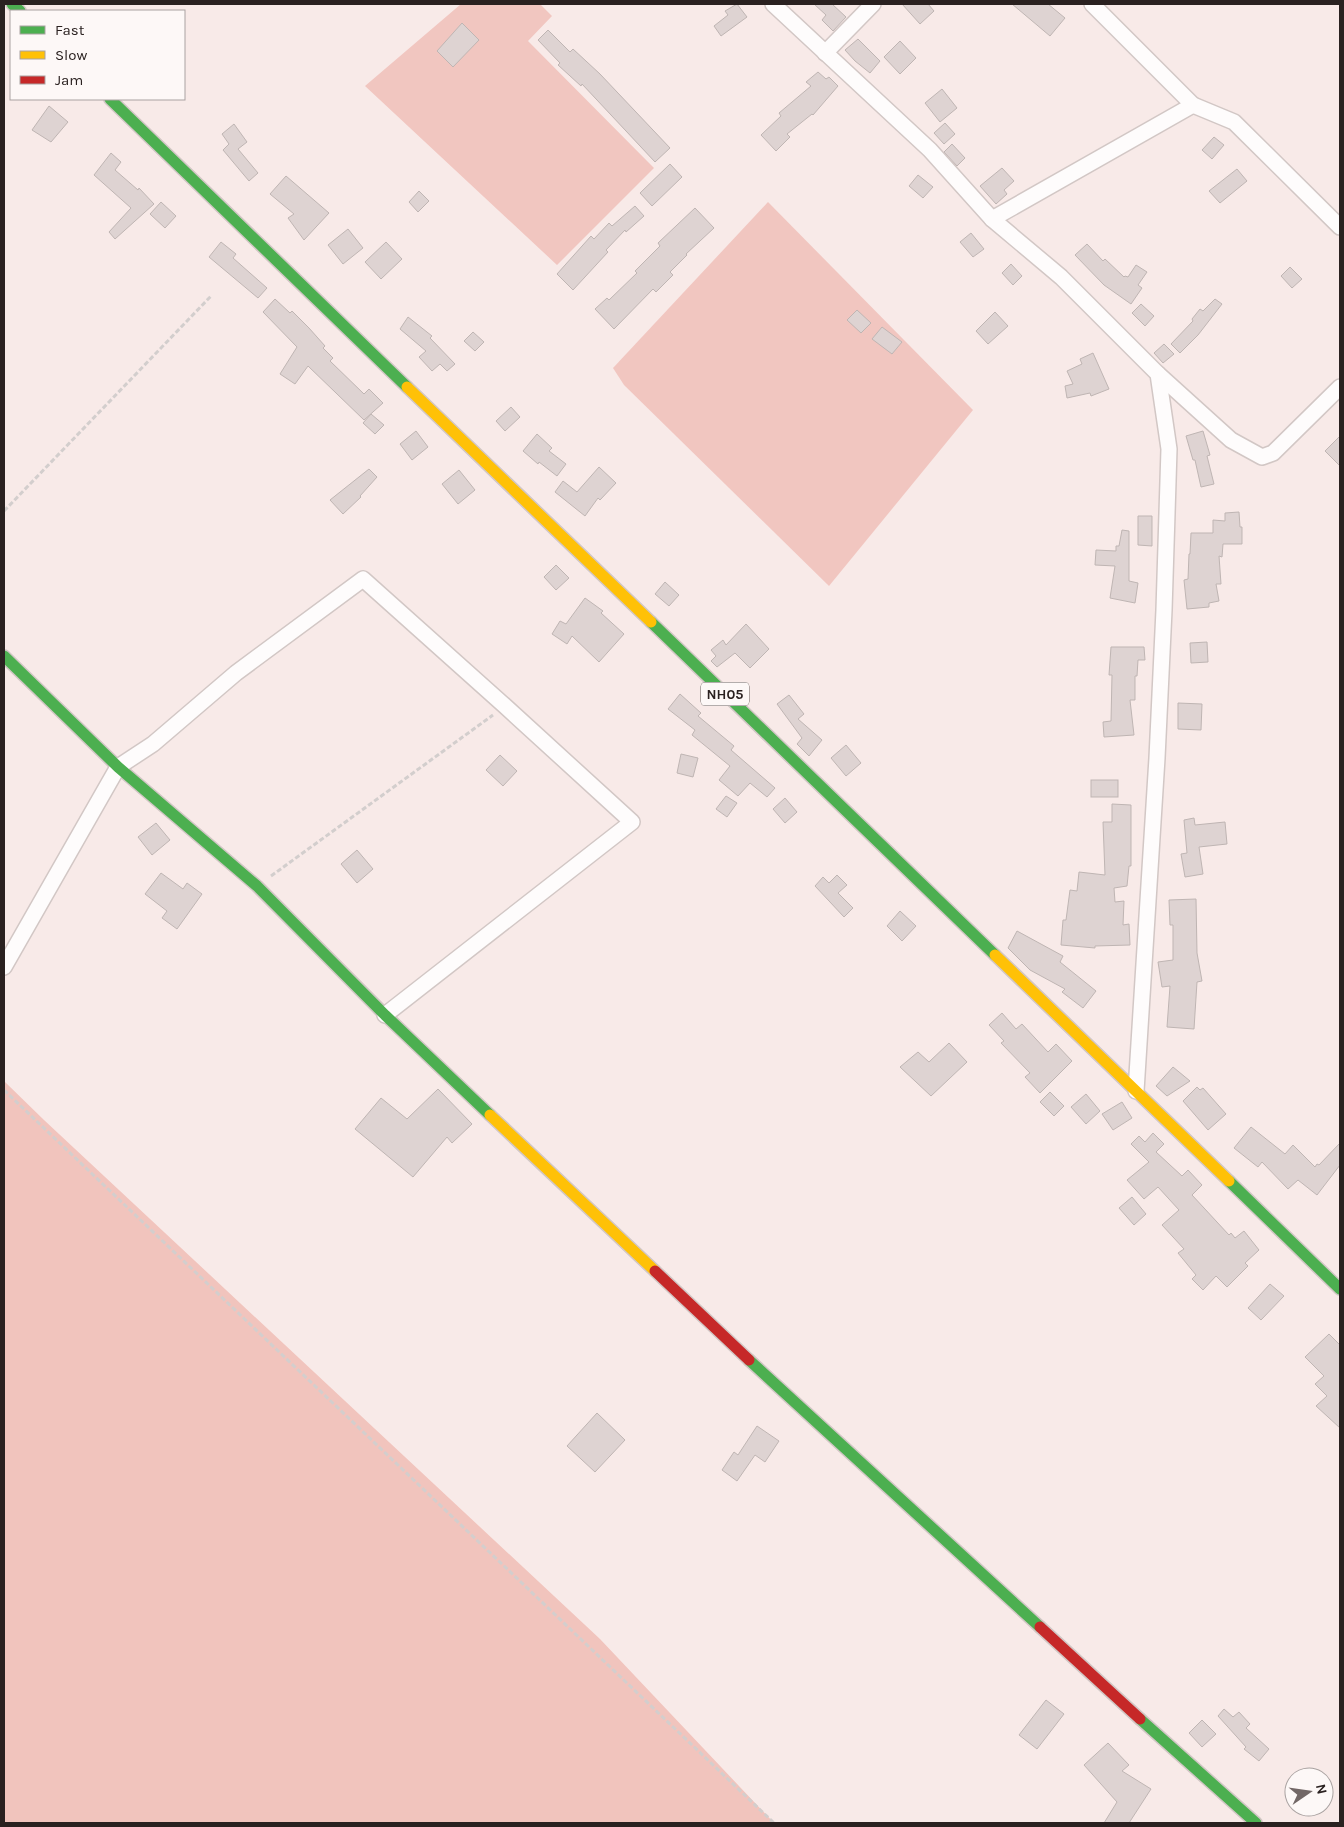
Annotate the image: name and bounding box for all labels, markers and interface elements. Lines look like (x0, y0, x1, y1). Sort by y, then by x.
legend (10, 10, 185, 100)
text: Fast (55, 21, 85, 39)
text: Slow (55, 46, 87, 64)
text: Jam (55, 71, 83, 89)
road number: NH05 (701, 682, 749, 706)
north arrow (1284, 1767, 1334, 1817)
text: N (1312, 1782, 1331, 1796)

